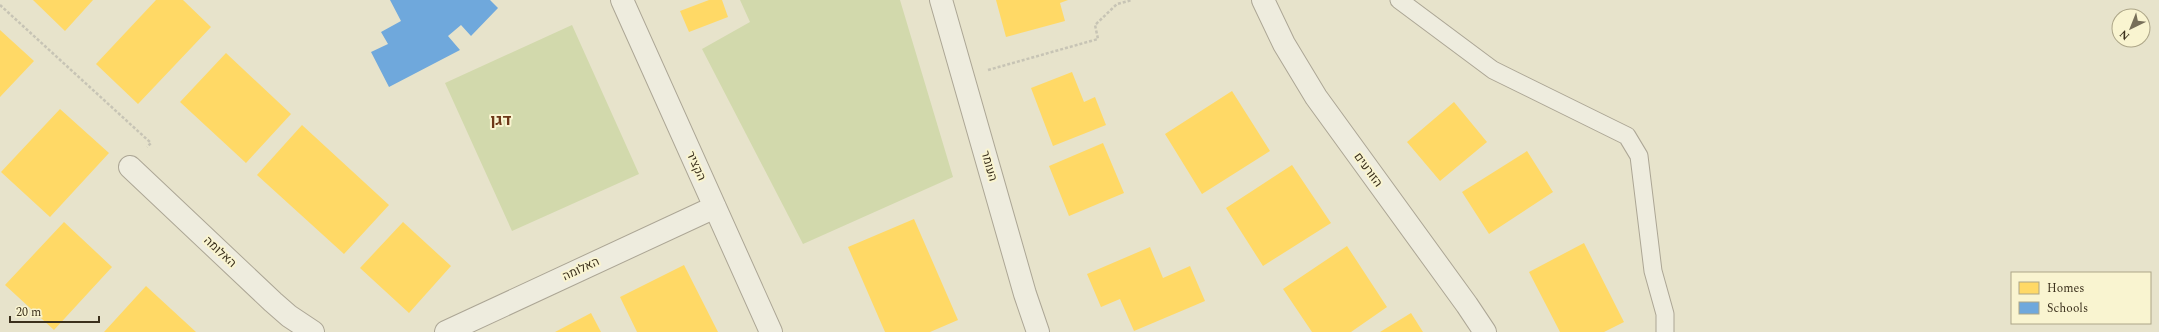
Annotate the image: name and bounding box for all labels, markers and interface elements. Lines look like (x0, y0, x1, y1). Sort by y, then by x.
north arrow (2111, 8, 2151, 48)
text: N (2115, 26, 2134, 44)
district label: דגן (490, 108, 512, 132)
street label: הקציר (681, 148, 711, 184)
street label: העומר (976, 148, 1002, 184)
street label: הזורעים (1349, 149, 1387, 191)
street label: האלומה (199, 232, 241, 272)
street label: האלומה (559, 252, 603, 286)
legend (2011, 272, 2151, 324)
text: Homes (2047, 279, 2085, 298)
scale bar (10, 298, 99, 324)
text: Schools (2047, 299, 2088, 318)
text: 20 m (16, 303, 41, 322)

